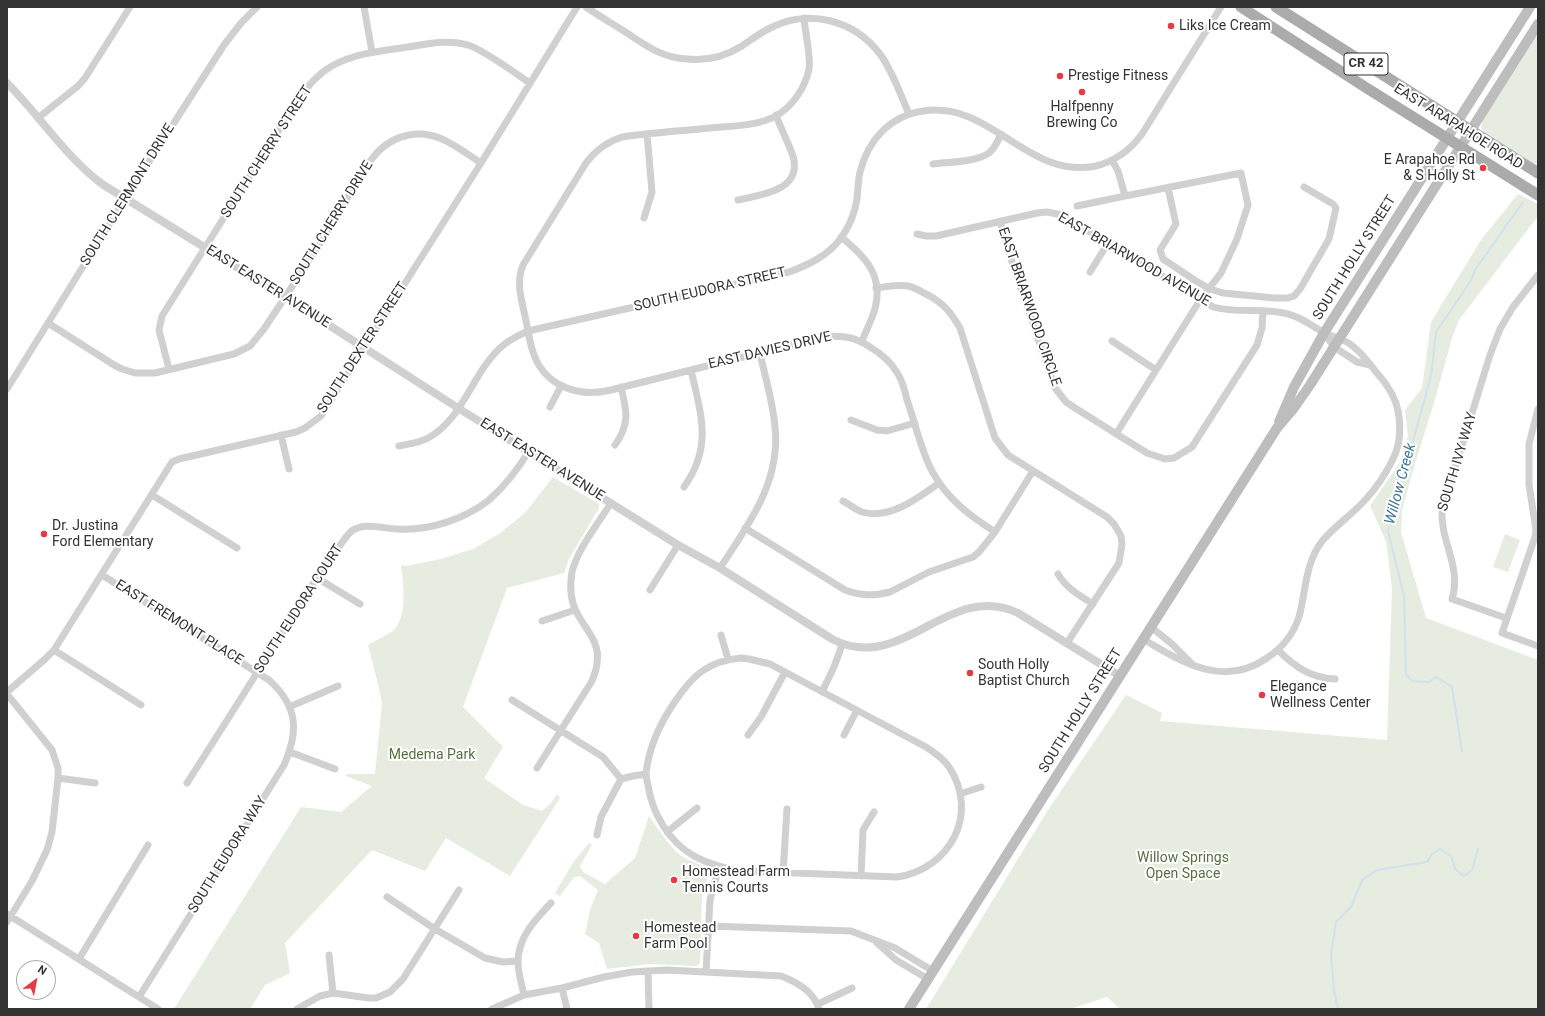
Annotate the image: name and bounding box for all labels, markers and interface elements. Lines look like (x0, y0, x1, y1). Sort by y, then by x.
place label: Liks Ice Cream (1179, 18, 1271, 34)
marker: Liks Ice Cream (1166, 21, 1176, 31)
road number: CR 42 (1344, 53, 1388, 75)
place label: Prestige Fitness (1068, 68, 1168, 84)
marker: Prestige Fitness (1055, 71, 1065, 81)
street label: EAST ARAPAHOE ROAD (1391, 80, 1525, 174)
street label: SOUTH CHERRY STREET (218, 83, 316, 221)
marker: Halfpenny Brewing Co (1077, 87, 1087, 97)
place label: Halfpenny Brewing Co (1047, 99, 1117, 132)
street label: SOUTH CLERMONT DRIVE (77, 121, 179, 269)
place label: E Arapahoe Rd & S Holly St (1384, 152, 1475, 184)
street label: SOUTH CHERRY DRIVE (287, 158, 377, 288)
marker: E Arapahoe Rd & S Holly St (1478, 163, 1488, 173)
street label: SOUTH HOLLY STREET (1310, 193, 1400, 323)
street label: EAST BRIARWOOD AVENUE (1055, 209, 1213, 311)
street label: EAST BRIARWOOD CIRCLE (994, 225, 1064, 389)
street label: EAST EASTER AVENUE (203, 242, 333, 332)
street label: SOUTH EUDORA STREET (632, 264, 788, 316)
street label: SOUTH DEXTER STREET (314, 279, 412, 417)
street label: EAST DAVIES DRIVE (707, 329, 833, 373)
street label: SOUTH IVY WAY (1435, 411, 1481, 513)
street label: EAST EASTER AVENUE (477, 415, 607, 505)
water label: Willow Creek (1382, 441, 1420, 527)
place label: Dr. Justina Ford Elementary (52, 518, 153, 550)
marker: Dr. Justina Ford Elementary (39, 529, 49, 539)
street label: SOUTH EUDORA COURT (251, 541, 347, 677)
street label: EAST FREMONT PLACE (112, 577, 246, 669)
street label: SOUTH HOLLY STREET (1036, 646, 1126, 776)
place label: South Holly Baptist Church (978, 657, 1070, 690)
marker: South Holly Baptist Church (965, 668, 975, 678)
place label: Elegance Wellness Center (1270, 679, 1371, 712)
marker: Elegance Wellness Center (1257, 690, 1267, 700)
park label: Medema Park (389, 747, 475, 763)
street label: SOUTH EUDORA WAY (185, 793, 271, 917)
park label: Willow Springs Open Space (1137, 850, 1229, 882)
place label: Homestead Farm Tennis Courts (682, 864, 790, 896)
marker: Homestead Farm Tennis Courts (669, 875, 679, 885)
place label: Homestead Farm Pool (644, 920, 716, 952)
marker: Homestead Farm Pool (631, 931, 641, 941)
north arrow (16, 960, 56, 1000)
text: N (35, 963, 49, 978)

